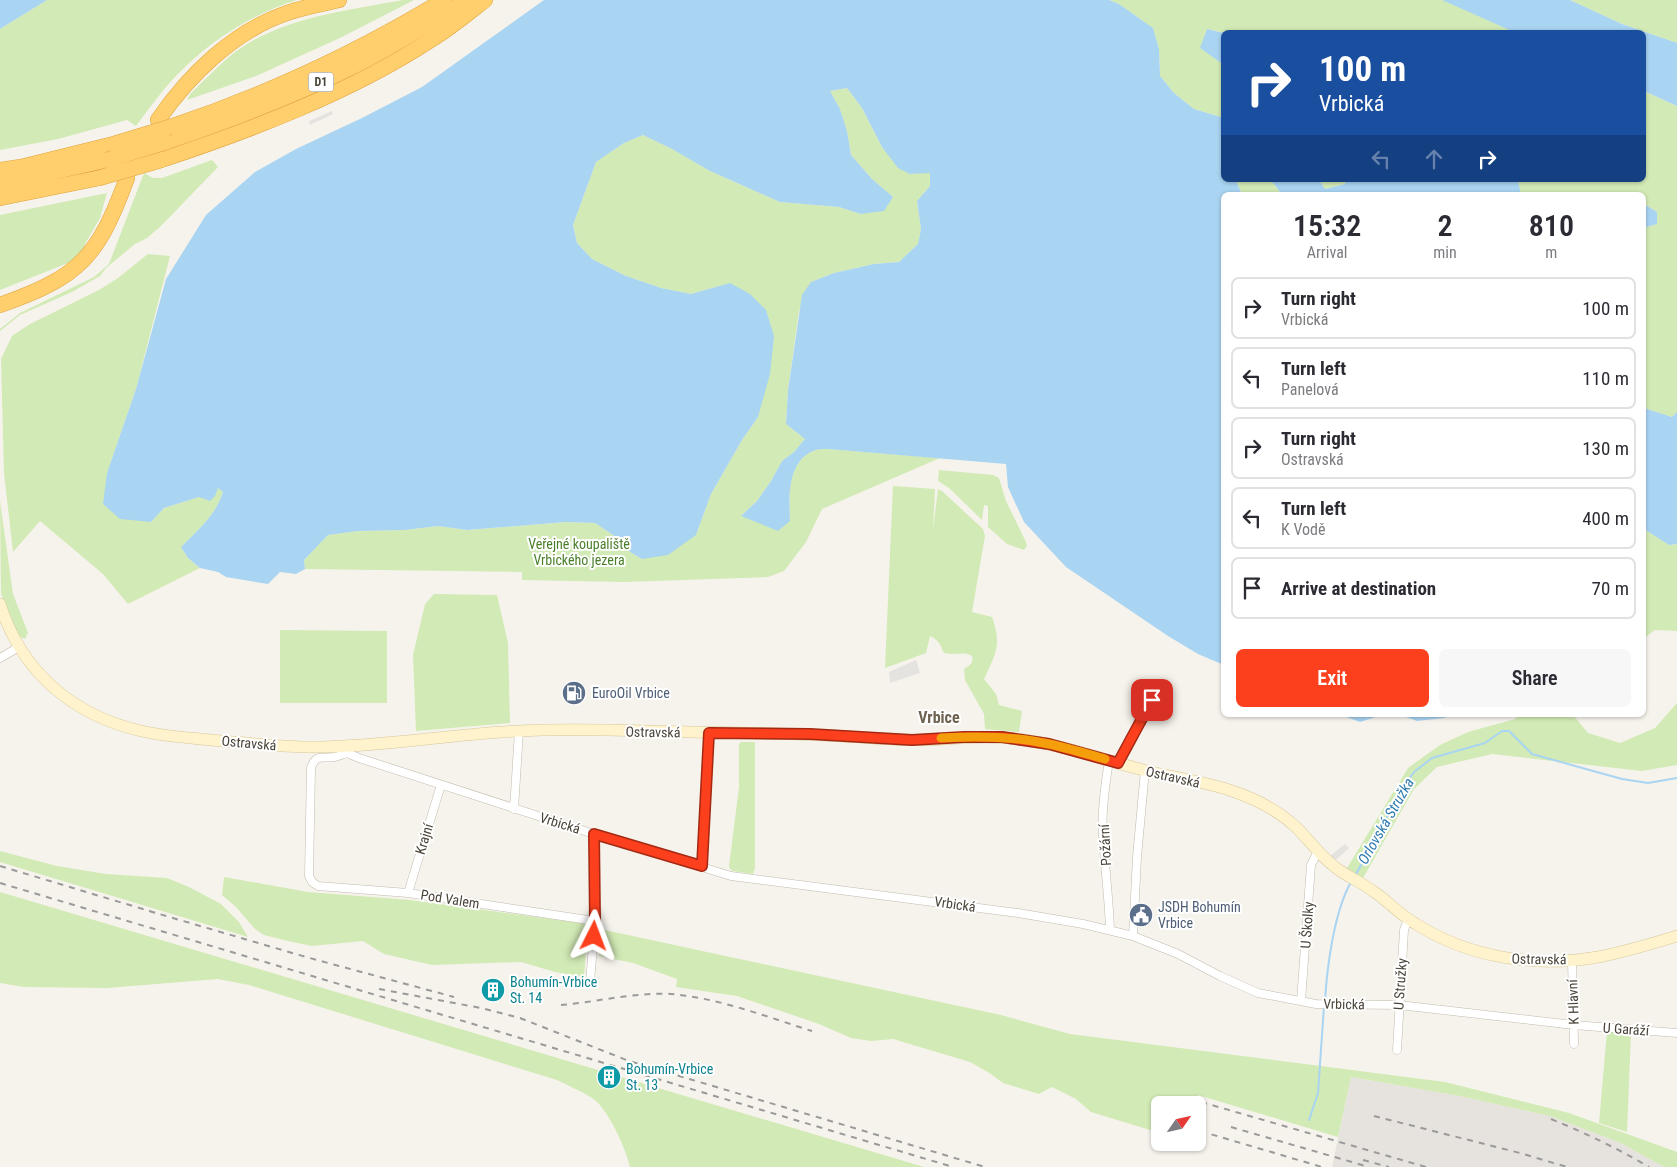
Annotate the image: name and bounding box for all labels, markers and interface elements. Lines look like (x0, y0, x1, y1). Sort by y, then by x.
text: 100 m (1319, 49, 1406, 90)
icon: right (1236, 50, 1301, 115)
road number: D1 (308, 72, 334, 91)
text: Vrbická (1319, 91, 1384, 116)
icon: left (1367, 145, 1395, 173)
icon: ahead (1420, 145, 1448, 173)
icon: right (1473, 145, 1501, 173)
text: 15:32 (1293, 208, 1361, 243)
text: 2 (1437, 208, 1453, 243)
text: 810 (1529, 208, 1574, 243)
text: Arrival (1307, 243, 1347, 262)
text: min (1433, 243, 1457, 262)
text: m (1545, 243, 1557, 262)
text: Turn right (1281, 287, 1356, 310)
icon: right (1238, 294, 1266, 322)
text: 100 m (1582, 297, 1629, 320)
text: Vrbická (1281, 310, 1328, 329)
text: Turn left (1281, 357, 1346, 380)
icon: left (1238, 364, 1266, 392)
text: 110 m (1582, 367, 1629, 390)
text: Panelová (1281, 380, 1339, 399)
text: Turn right (1281, 427, 1356, 450)
icon: right (1238, 434, 1266, 462)
text: 130 m (1582, 437, 1629, 460)
text: Ostravská (1281, 450, 1344, 469)
text: Turn left (1281, 497, 1346, 520)
icon: left (1238, 504, 1266, 532)
text: 400 m (1582, 507, 1629, 530)
text: K Vodě (1281, 520, 1325, 539)
park label: Veřejné koupaliště Vrbického jezera (528, 536, 630, 568)
icon: arrive (1238, 574, 1266, 602)
text: Arrive at destination (1281, 577, 1436, 600)
text: 70 m (1592, 577, 1629, 600)
button: Exit (1236, 649, 1429, 707)
button: Share (1439, 649, 1631, 707)
pin (1131, 679, 1173, 721)
fuel station icon: EuroOil Vrbice (561, 680, 587, 706)
place label: EuroOil Vrbice (592, 685, 670, 701)
icon: arrive (1138, 686, 1166, 714)
district label: Vrbice (918, 708, 960, 727)
street label: Ostravská (625, 724, 681, 740)
street label: Ostravská (221, 733, 277, 753)
street label: Ostravská (1144, 763, 1202, 791)
water label: Orlovská Stružka (1354, 775, 1418, 867)
street label: Vrbická (538, 809, 582, 837)
street label: Krajní (412, 821, 436, 856)
street label: Požární (1096, 823, 1114, 866)
street label: Pod Valem (419, 886, 481, 912)
street label: Vrbická (933, 893, 977, 915)
place label: JSDH Bohumín Vrbice (1158, 899, 1241, 931)
street label: U Školky (1296, 901, 1317, 949)
public building icon: JSDH Bohumín Vrbice (1128, 902, 1154, 928)
position arrow (567, 909, 619, 961)
street label: Ostravská (1511, 951, 1567, 967)
street label: U Stružky (1390, 957, 1410, 1010)
place label: Bohumín-Vrbice St. 14 (510, 974, 598, 1006)
building icon: Bohumín-Vrbice St. 14 (480, 977, 506, 1003)
street label: K Hlavní (1564, 978, 1582, 1025)
street label: Vrbická (1323, 996, 1365, 1012)
street label: U Garáží (1602, 1019, 1650, 1039)
place label: Bohumín-Vrbice St. 13 (626, 1061, 714, 1093)
building icon: Bohumín-Vrbice St. 13 (596, 1064, 622, 1090)
north arrow (1151, 1096, 1206, 1151)
map controls (1151, 1096, 1206, 1151)

